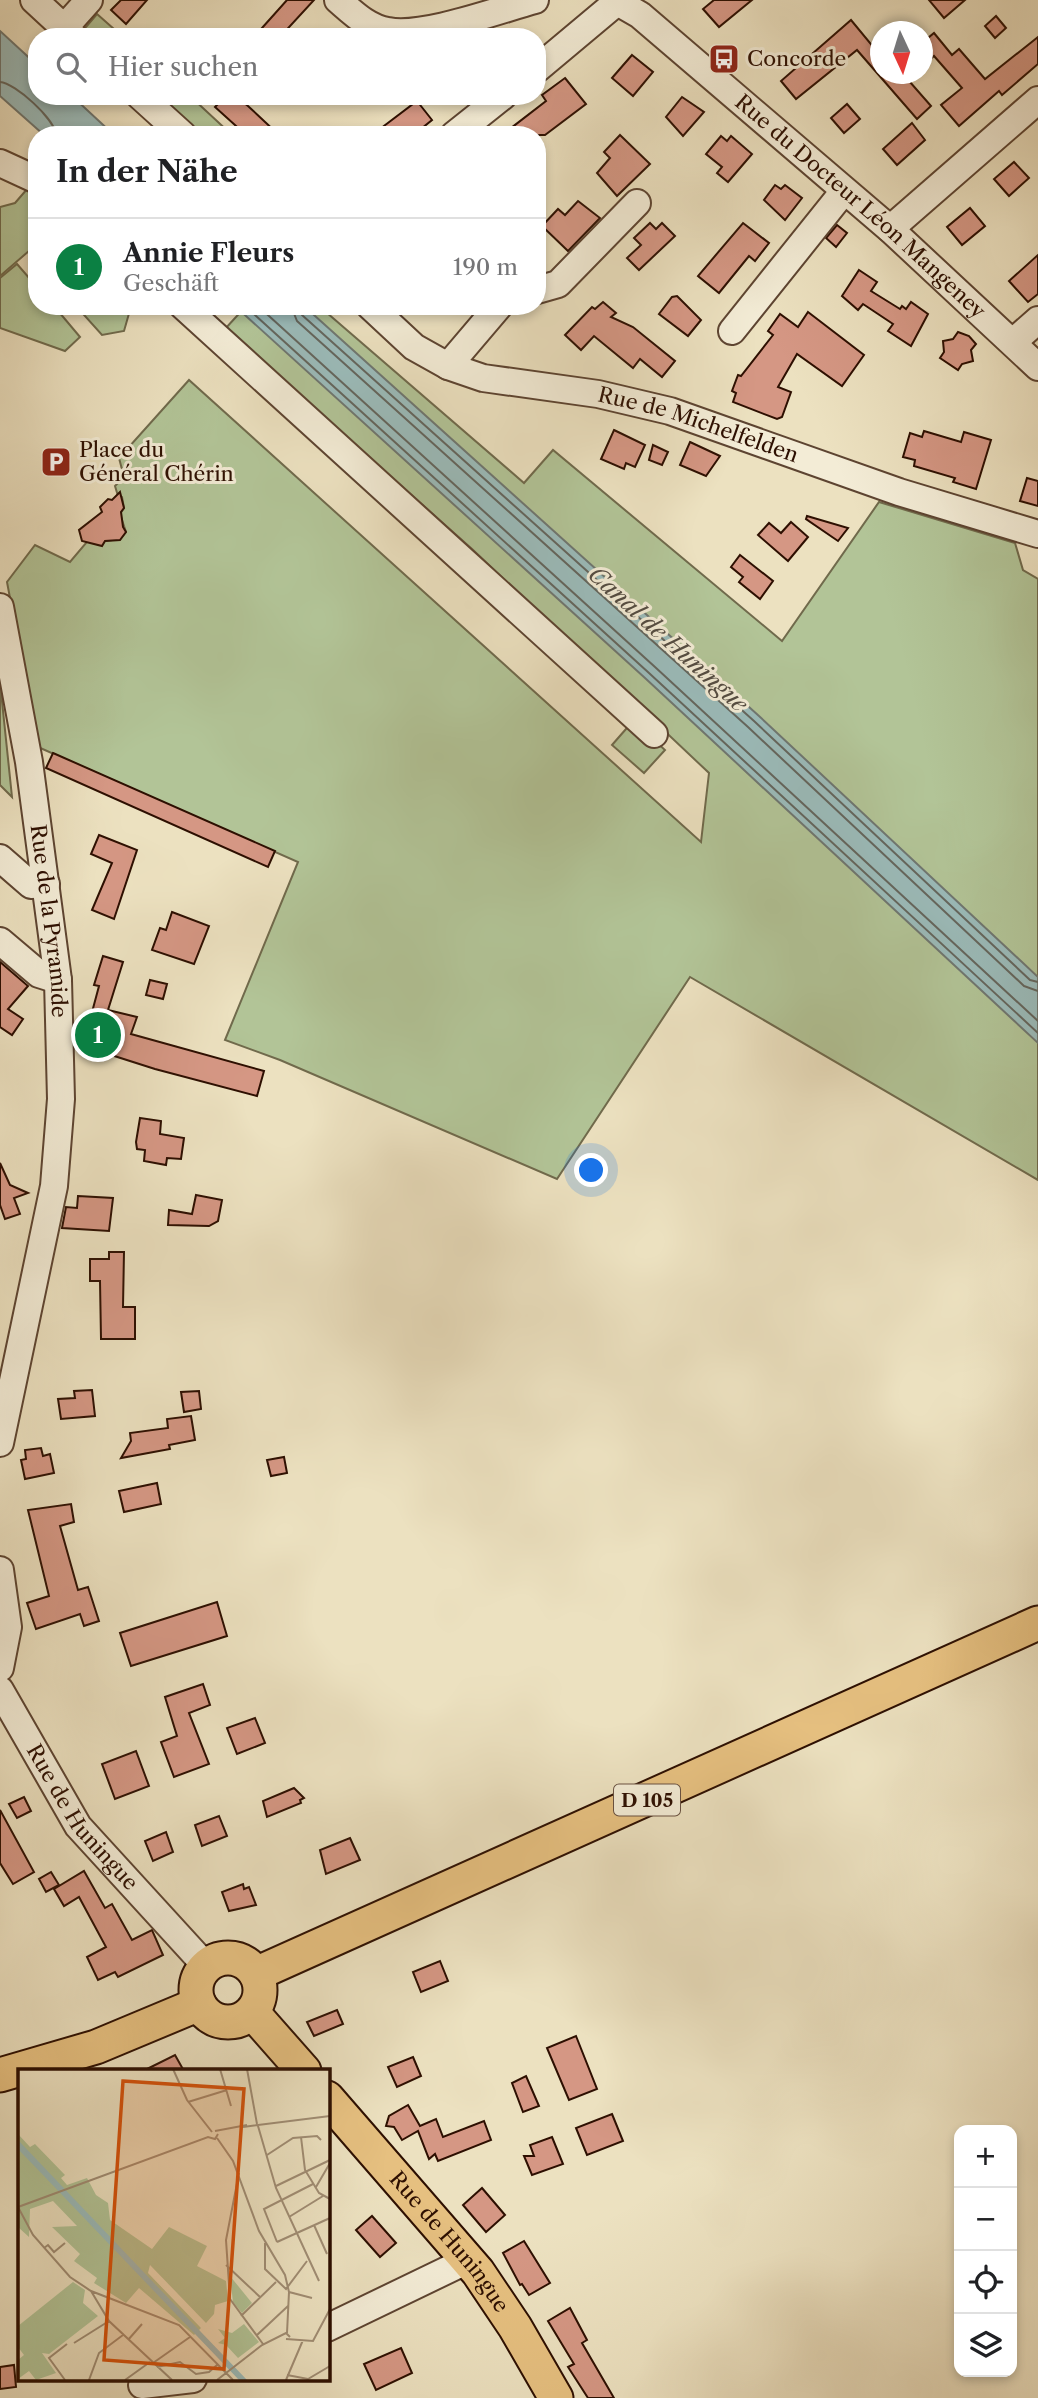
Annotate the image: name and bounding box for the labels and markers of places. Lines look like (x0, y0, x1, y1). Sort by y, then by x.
bus stop icon: Concorde (707, 42, 741, 76)
place label: Concorde (747, 46, 846, 71)
place label: Place du Général Chérin (79, 437, 234, 486)
parking icon: Place du Général Chérin (39, 445, 73, 479)
pin: 1 (75, 1009, 121, 1061)

